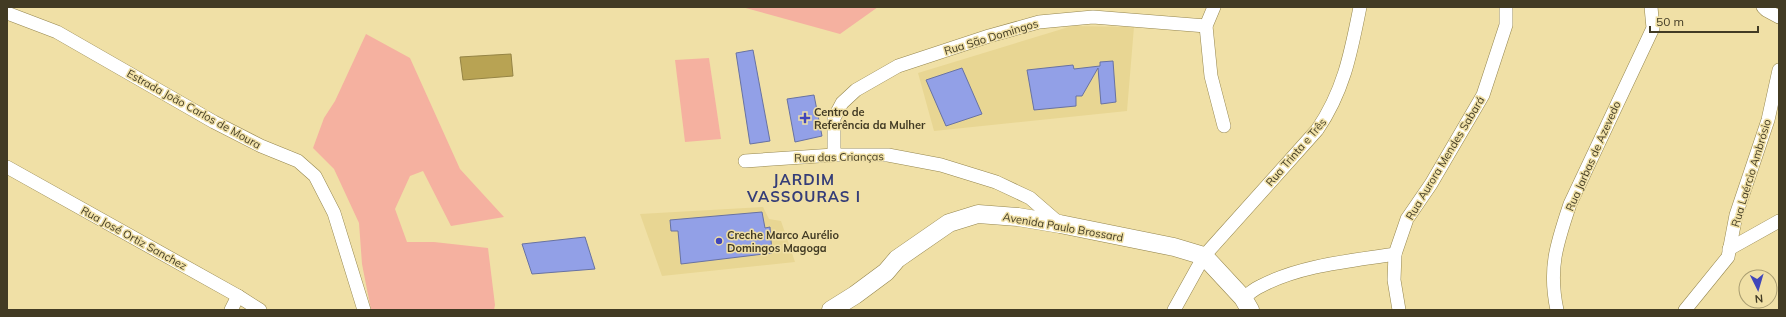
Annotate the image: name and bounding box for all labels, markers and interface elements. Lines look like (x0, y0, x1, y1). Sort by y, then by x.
scale bar (1650, 8, 1758, 34)
text: 50 m (1656, 14, 1684, 29)
street label: Rua São Domingos (942, 16, 1040, 58)
street label: Estrada João Carlos de Moura (125, 66, 263, 152)
street label: Rua Aurora Mendes Sabará (1403, 94, 1487, 222)
street label: Rua Jarbas de Azevedo (1562, 99, 1624, 213)
place label: Centro de Referência da Mulher (814, 105, 926, 132)
marker: Centro de Referência da Mulher (799, 112, 811, 124)
street label: Rua Trinta e Três (1263, 115, 1329, 189)
street label: Rua Laércio Ambrósio (1728, 117, 1774, 229)
street label: Rua das Crianças (794, 149, 884, 165)
district label: JARDIM VASSOURAS I (746, 170, 861, 206)
street label: Rua José Ortiz Sanchez (79, 203, 190, 273)
street label: Avenida Paulo Brossard (1002, 210, 1124, 244)
place label: Creche Marco Aurélio Domingos Magoga (727, 228, 839, 255)
marker: Creche Marco Aurélio Domingos Magoga (714, 236, 724, 246)
north arrow (1738, 269, 1778, 309)
text: N (1754, 292, 1764, 306)

